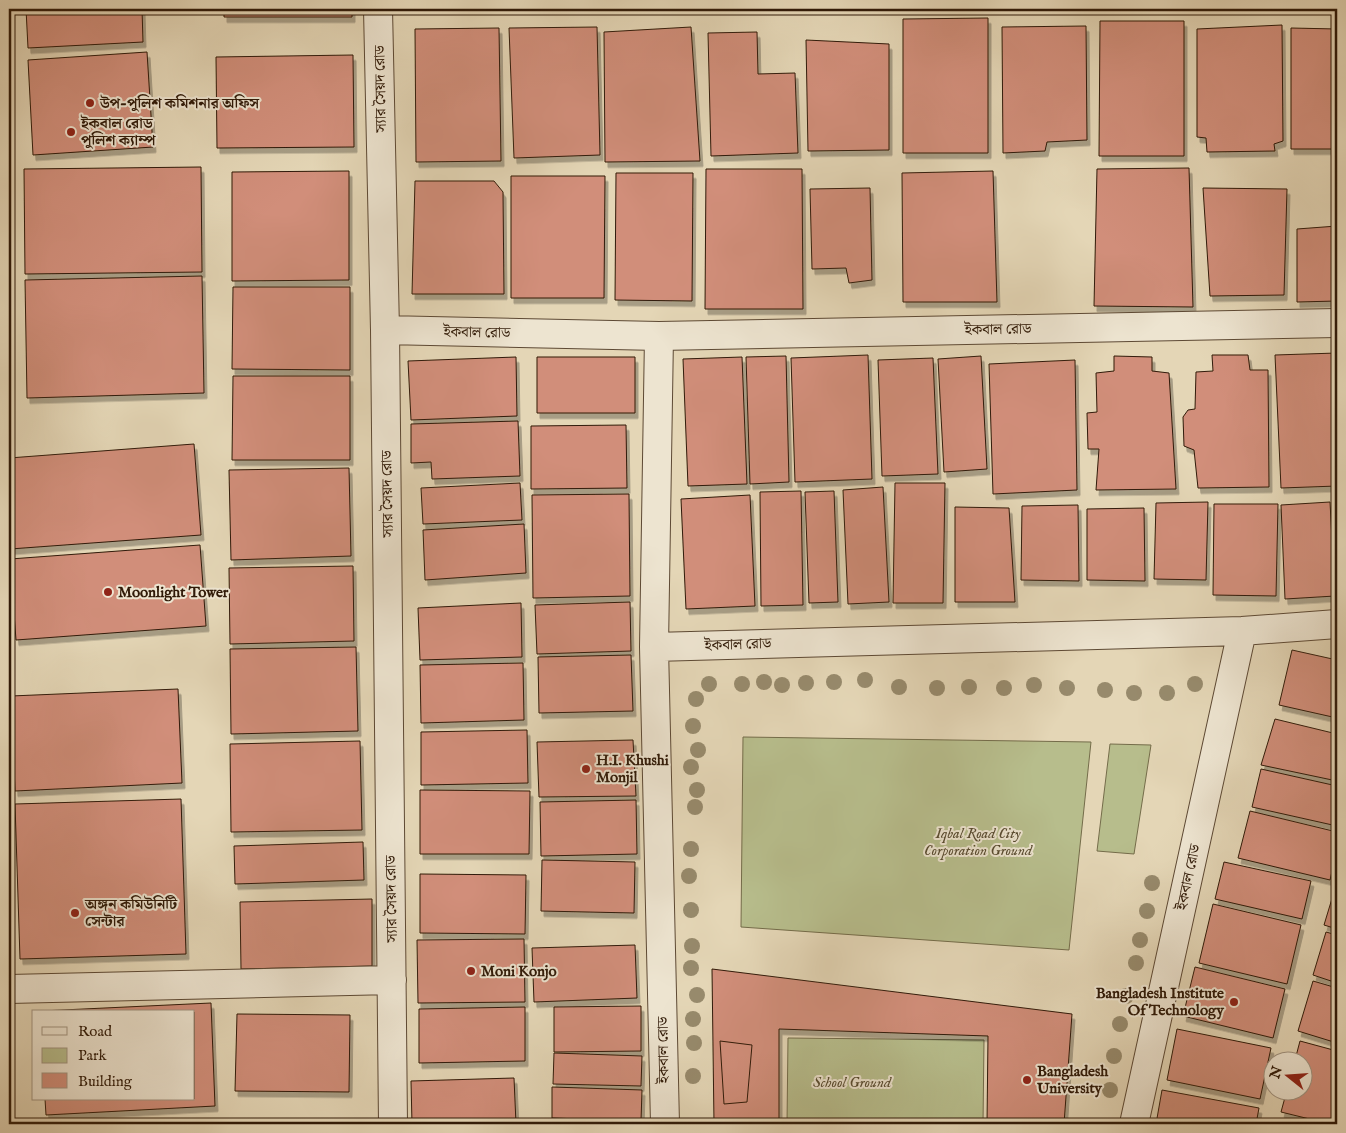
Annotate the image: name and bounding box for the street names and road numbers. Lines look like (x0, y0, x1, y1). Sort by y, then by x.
street label: স্যার সৈয়দ রোড (370, 45, 391, 134)
street label: ইকবাল রোড (963, 319, 1032, 340)
street label: ইকবাল রোড (442, 322, 511, 343)
street label: স্যার সৈয়দ রোড (377, 450, 398, 539)
street label: ইকবাল রোড (703, 634, 772, 655)
street label: ইকবাল রোড (1172, 842, 1205, 913)
street label: স্যার সৈয়দ রোড (381, 855, 402, 944)
street label: ইকবাল রোড (653, 1016, 674, 1085)

